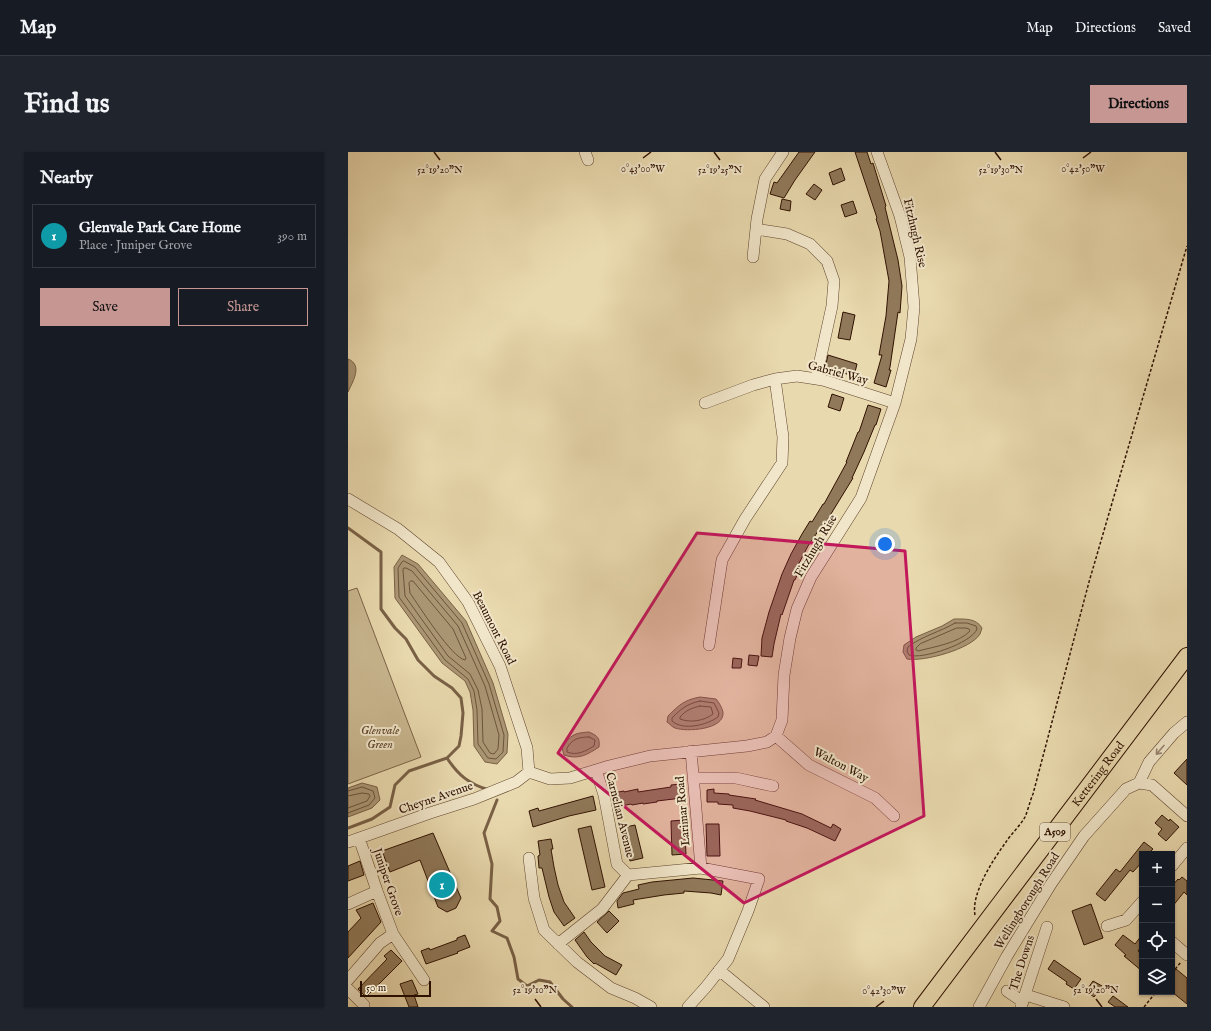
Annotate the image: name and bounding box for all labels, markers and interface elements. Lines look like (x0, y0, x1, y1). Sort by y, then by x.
text: Map (20, 16, 56, 40)
text: Map (1026, 19, 1053, 37)
text: Directions (1075, 19, 1136, 37)
text: Saved (1158, 19, 1191, 37)
button: Directions (1090, 85, 1187, 123)
text: Find us (24, 87, 110, 122)
text: 0°43'00"W (621, 163, 665, 176)
text: 0°42'50"W (1061, 163, 1105, 176)
text: 52°19'20"N (417, 164, 463, 177)
text: 52°19'25"N (698, 164, 742, 177)
text: 52°19'30"N (979, 164, 1024, 177)
text: Nearby (40, 168, 93, 189)
street label: Fitzhugh Rise (900, 197, 930, 270)
text: Glenvale Park Care Home (79, 218, 241, 237)
text: 1 (52, 228, 56, 245)
text: 390 m (277, 228, 307, 245)
text: Place · Juniper Grove (79, 237, 192, 254)
button: Save (40, 288, 170, 326)
button: Share (178, 288, 308, 326)
street label: Gabriel Way (806, 358, 870, 388)
street label: Fitzhugh Rise (791, 511, 841, 580)
your location (875, 534, 895, 554)
street label: Beaumont Road (469, 589, 519, 668)
park label: Glenvale Green (361, 723, 399, 752)
street label: Kettering Road (1068, 738, 1128, 810)
street label: Walton Way (811, 744, 871, 786)
one-way arrow (1155, 744, 1164, 755)
street label: Carnelian Avenue (602, 771, 638, 860)
street label: Larimar Road (672, 775, 694, 846)
street label: Cheyne Avenue (397, 778, 476, 818)
road number: A509 (1040, 823, 1070, 841)
street label: Juniper Grove (368, 844, 407, 919)
street label: Wellingborough Road (991, 849, 1063, 952)
map controls (1139, 851, 1175, 995)
button: + (1139, 851, 1175, 887)
pin: 1 (429, 870, 455, 900)
button: − (1139, 887, 1175, 923)
button: locate (1139, 923, 1175, 959)
street label: The Downs (1006, 933, 1038, 993)
button: layers (1139, 959, 1175, 995)
scale bar (360, 979, 431, 998)
text: 50 m (366, 981, 386, 995)
text: 52°19'10"N (513, 984, 558, 997)
text: 52°19'20"N (1073, 984, 1119, 997)
text: 0°42'30"W (862, 985, 906, 998)

